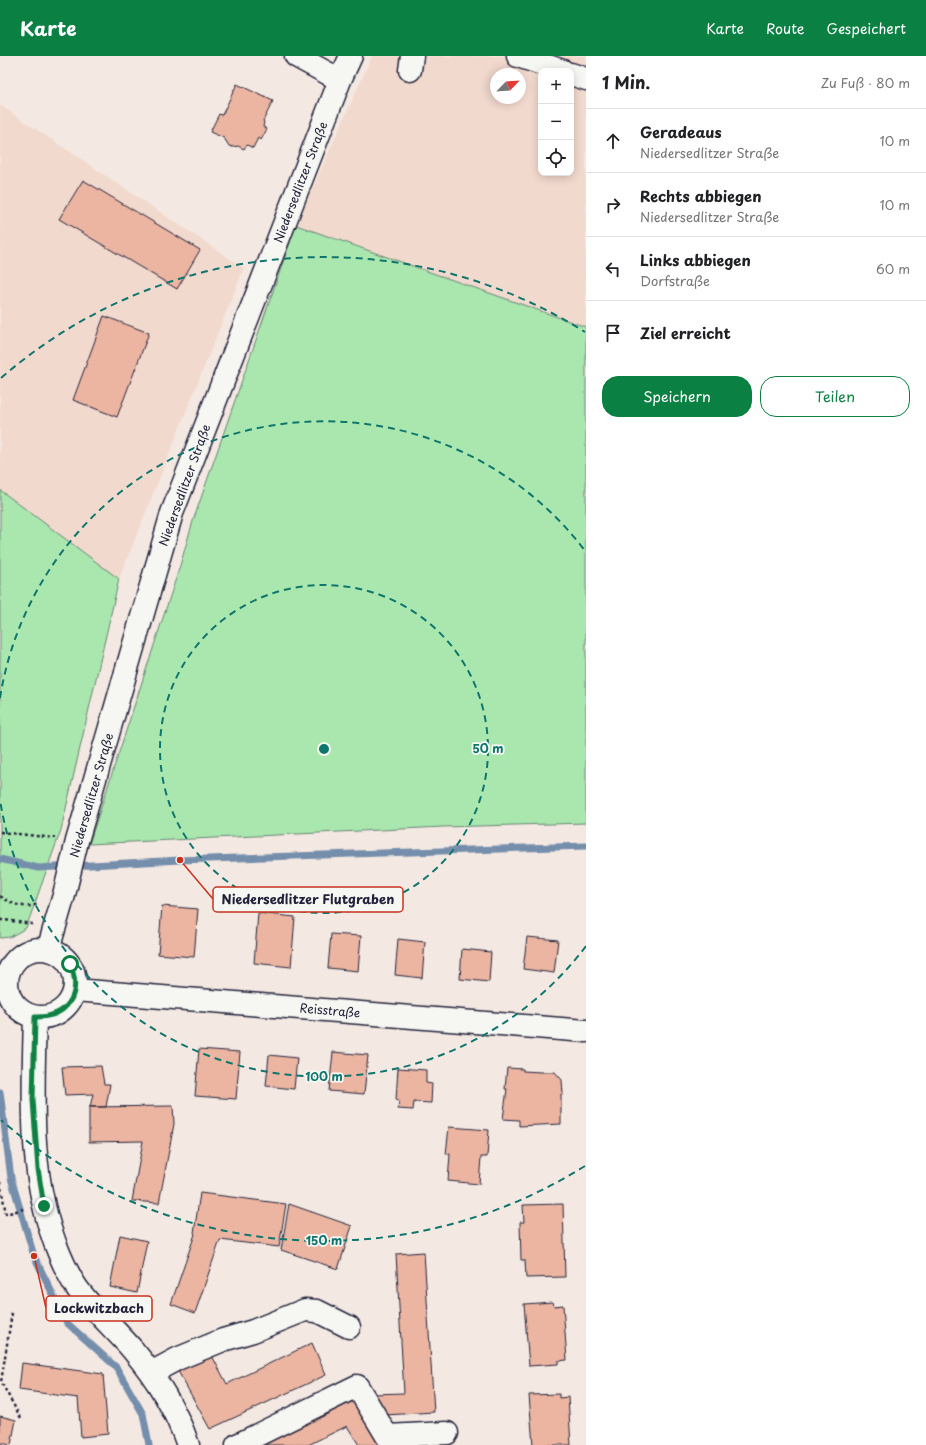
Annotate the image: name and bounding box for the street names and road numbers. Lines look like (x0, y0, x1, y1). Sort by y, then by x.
street label: Niedersedlitzer Straße (269, 119, 331, 245)
street label: Niedersedlitzer Straße (154, 422, 214, 548)
street label: Niedersedlitzer Straße (65, 731, 117, 859)
street label: Reisstraße (299, 998, 361, 1022)

